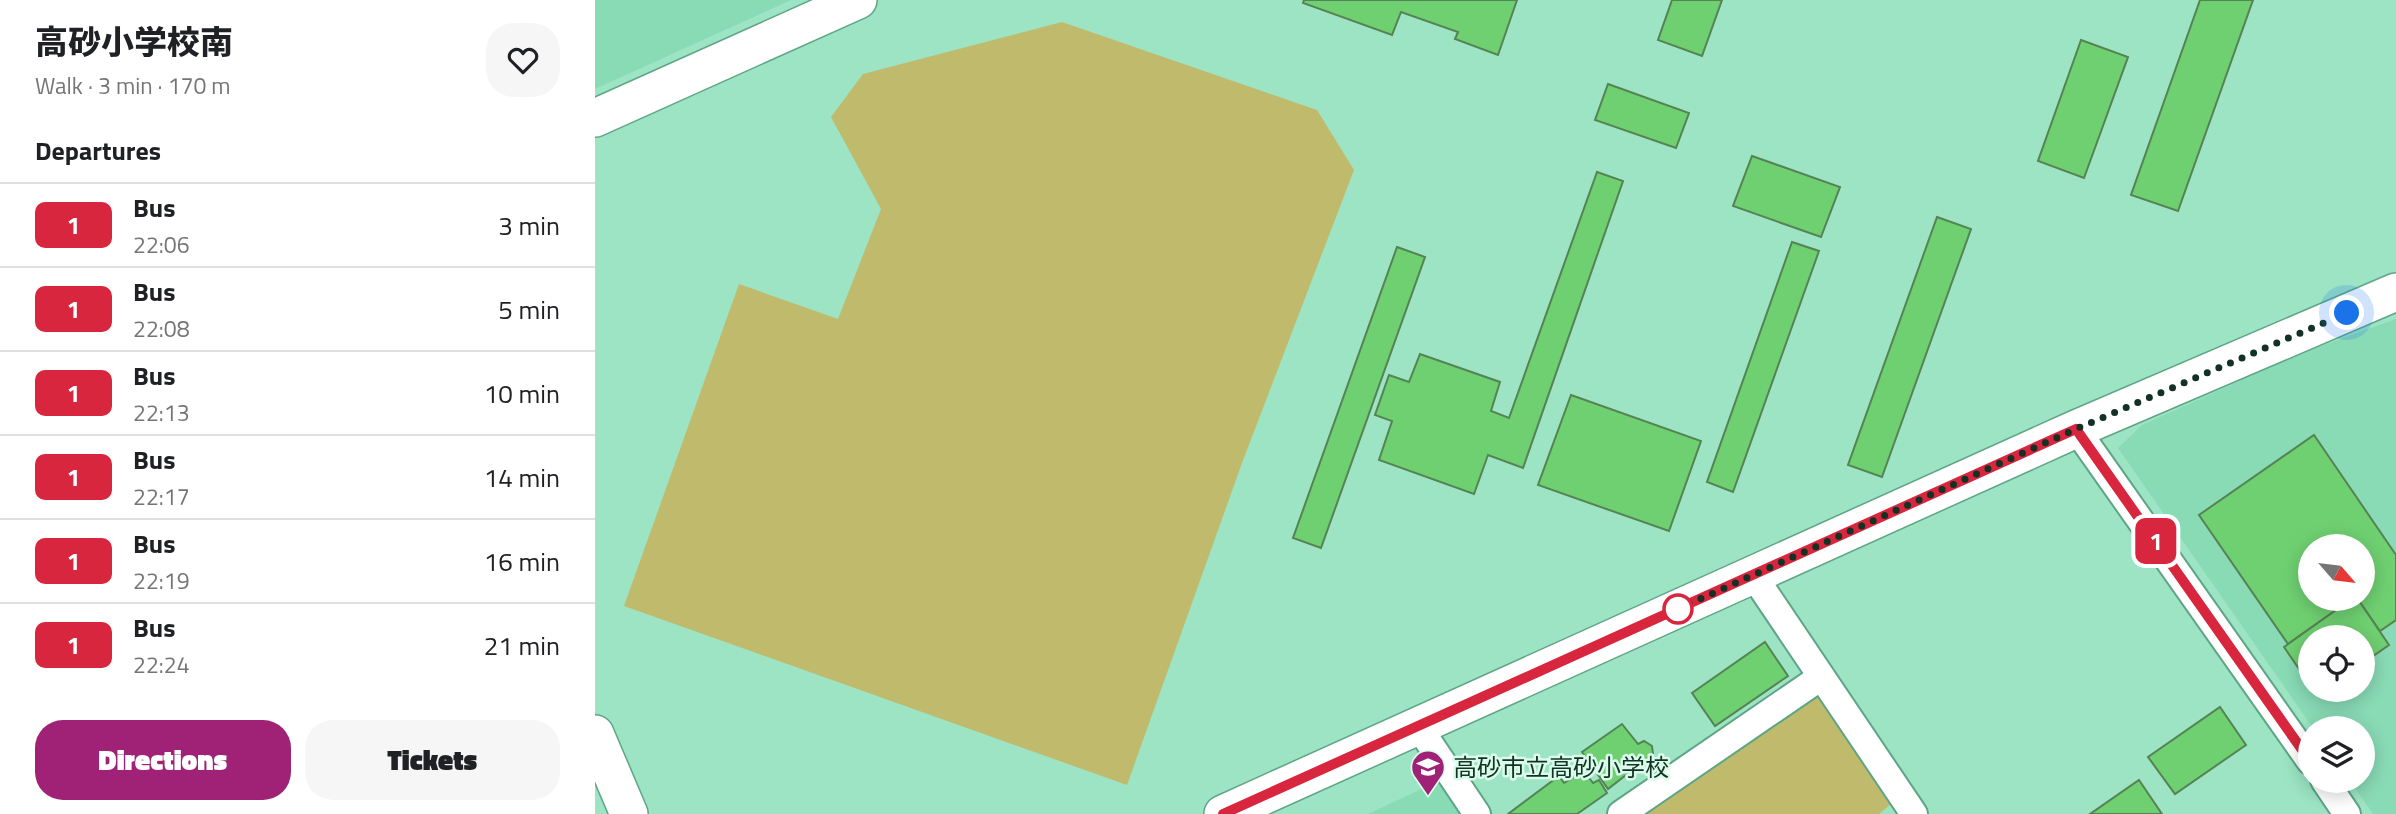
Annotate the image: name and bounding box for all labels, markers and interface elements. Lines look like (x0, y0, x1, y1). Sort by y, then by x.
text: 高砂小学校南 (35, 17, 233, 67)
button: heart (486, 23, 560, 97)
text: Walk · 3 min · 170 m (35, 68, 231, 103)
text: Departures (35, 131, 161, 170)
text: Bus (133, 188, 175, 227)
text: 3 min (498, 206, 560, 245)
text: 1 (67, 207, 80, 243)
text: 22:06 (133, 227, 190, 262)
text: Bus (133, 272, 175, 311)
text: 5 min (498, 290, 560, 329)
text: 1 (67, 291, 80, 327)
your location (2329, 295, 2364, 330)
text: 22:08 (133, 311, 190, 346)
text: Bus (133, 356, 175, 395)
text: 10 min (484, 374, 560, 413)
text: 1 (67, 375, 80, 411)
text: 22:13 (133, 395, 190, 430)
text: Bus (133, 440, 175, 479)
text: 14 min (484, 458, 560, 497)
text: 1 (67, 459, 80, 495)
text: 22:17 (133, 479, 190, 514)
line badge: 1 (2133, 518, 2179, 564)
text: 1 (2149, 523, 2163, 559)
text: Bus (133, 524, 175, 563)
north arrow (2298, 534, 2375, 611)
map controls (2298, 534, 2375, 793)
text: 16 min (484, 542, 560, 581)
text: 1 (67, 543, 80, 579)
text: 22:19 (133, 563, 190, 598)
unlabelled marker (1663, 594, 1693, 624)
text: Bus (133, 608, 175, 647)
button: locate (2298, 625, 2375, 702)
text: 21 min (484, 626, 560, 665)
text: 1 (67, 627, 80, 663)
text: 22:24 (133, 647, 190, 682)
button: layers (2298, 716, 2375, 793)
button: Directions (35, 720, 291, 800)
button: Tickets (305, 720, 560, 800)
school or university icon: 高砂市立高砂小学校 (1409, 748, 1447, 797)
place label: 高砂市立高砂小学校 (1453, 749, 1669, 785)

